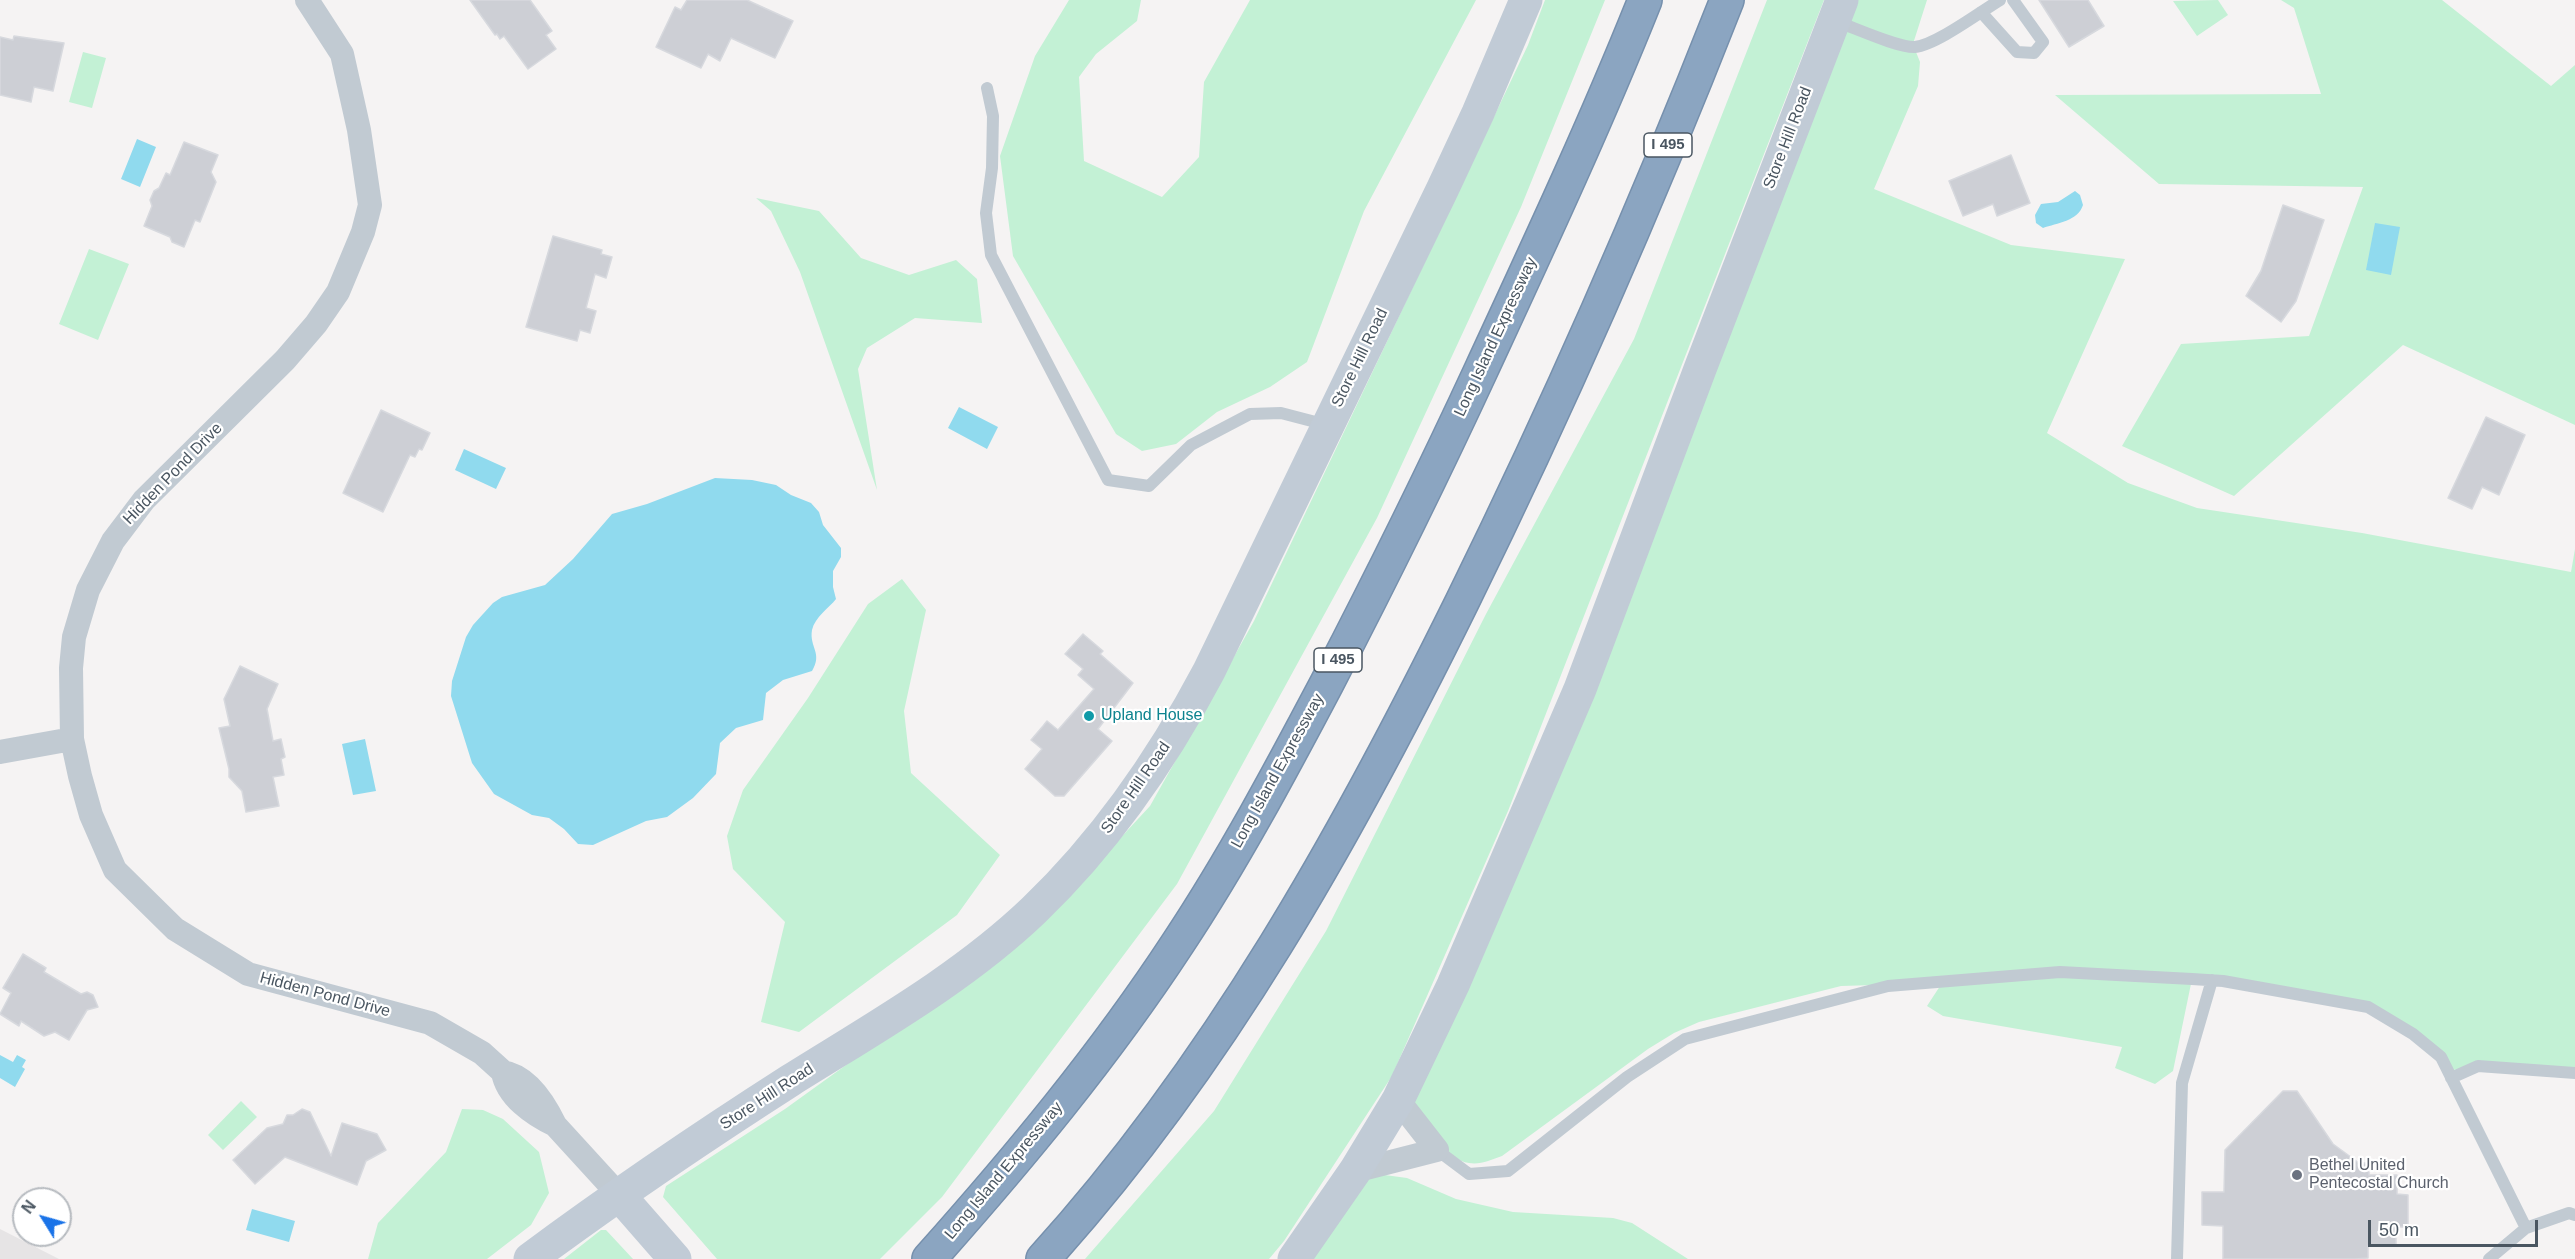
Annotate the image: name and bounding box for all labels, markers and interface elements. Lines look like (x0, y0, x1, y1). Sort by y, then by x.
street label: Store Hill Road (1760, 84, 1816, 192)
road number: I 495 (1644, 133, 1692, 157)
street label: Long Island Expressway (1451, 254, 1541, 420)
street label: Store Hill Road (1328, 305, 1392, 411)
street label: Hidden Pond Drive (119, 419, 227, 529)
road number: I 495 (1314, 648, 1362, 672)
street label: Long Island Expressway (1228, 691, 1328, 851)
place label: Upland House (1101, 706, 1202, 726)
marker: Upland House (1082, 709, 1096, 723)
street label: Store Hill Road (1097, 738, 1175, 838)
street label: Hidden Pond Drive (258, 968, 392, 1022)
street label: Store Hill Road (717, 1060, 817, 1134)
street label: Long Island Expressway (941, 1098, 1067, 1244)
place label: Bethel United Pentecostal Church (2309, 1156, 2449, 1194)
marker: Bethel United Pentecostal Church (2290, 1168, 2304, 1182)
north arrow (12, 1187, 72, 1247)
text: N (19, 1197, 39, 1217)
scale bar (2371, 1208, 2540, 1246)
text: 50 m (2379, 1220, 2419, 1240)

